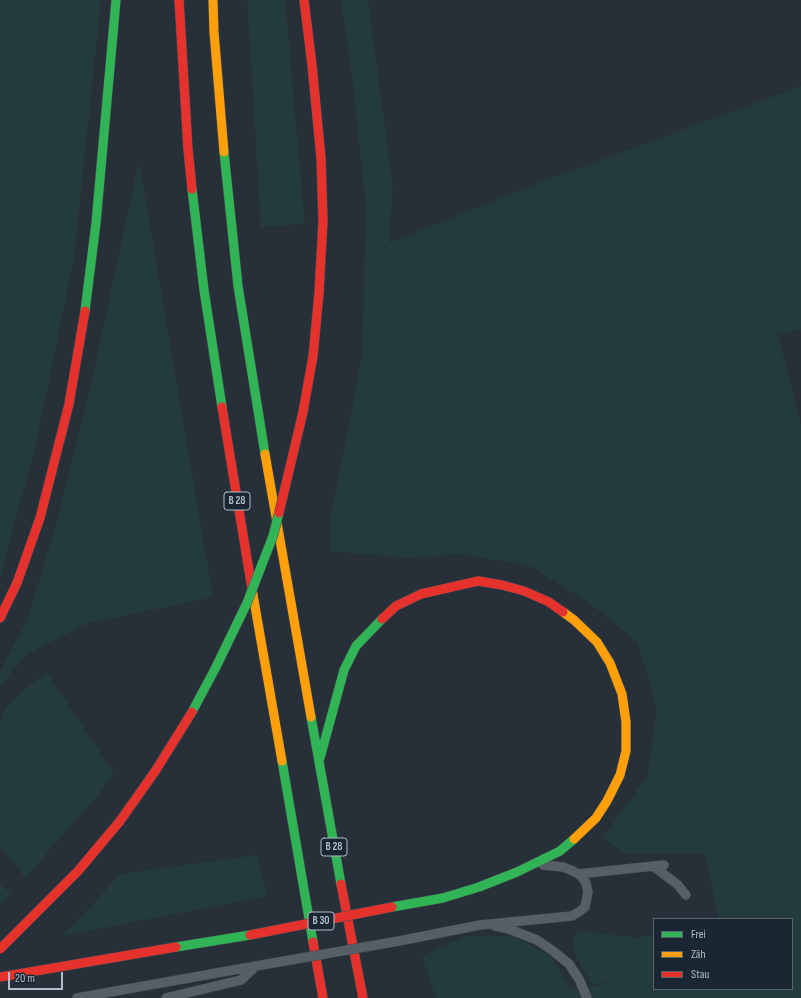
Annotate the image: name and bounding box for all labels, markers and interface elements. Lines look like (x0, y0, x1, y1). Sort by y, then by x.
road number: B 28 (224, 492, 250, 510)
road number: B 28 (321, 838, 347, 856)
road number: B 30 (308, 912, 334, 930)
legend (653, 918, 793, 990)
text: Frei (691, 927, 706, 942)
text: Zäh (691, 947, 706, 962)
scale bar (10, 964, 65, 990)
text: Stau (691, 967, 709, 982)
text: 20 m (15, 971, 35, 986)

